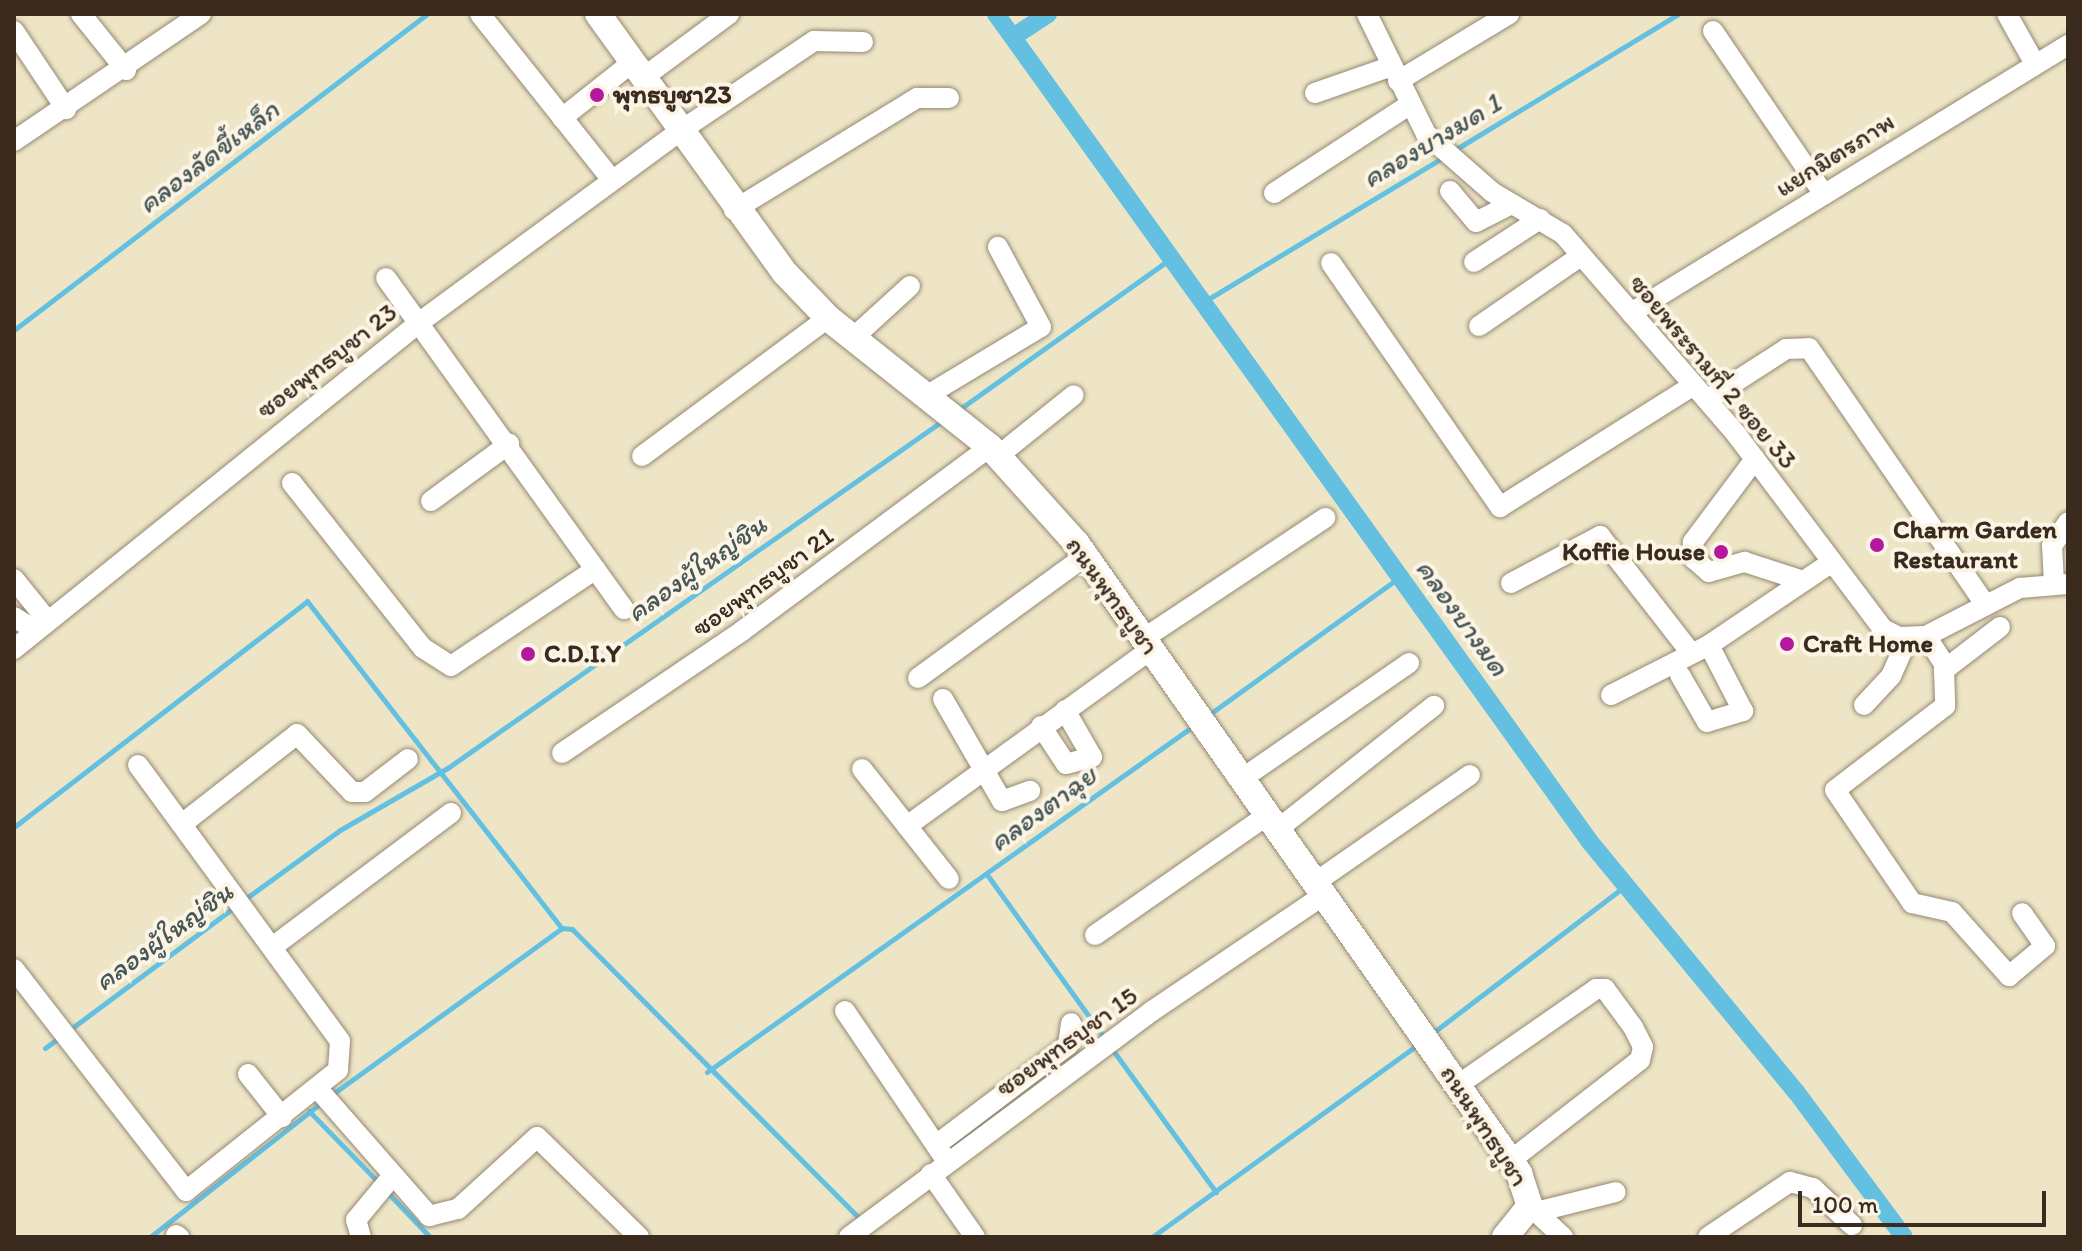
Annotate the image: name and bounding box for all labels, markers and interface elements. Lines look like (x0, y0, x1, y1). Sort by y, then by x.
place label: พุทธบูชา23 (613, 79, 732, 111)
marker: พุทธบูชา23 (588, 86, 606, 104)
water label: คลองบางมด 1 (1356, 86, 1506, 194)
water label: คลองลัดขี้เหล็ก (131, 92, 285, 220)
street label: แยกมิตรภาพ (1770, 106, 1900, 204)
street label: ซอยพระรามที่ 2 ซอย 33 (1623, 268, 1803, 476)
street label: ซอยพุทธบูชา 23 (251, 297, 403, 425)
water label: คลองผู้ใหญ่ชิน (620, 507, 772, 629)
place label: Charm Garden Restaurant (1893, 514, 2058, 576)
street label: ซอยพุทธบูชา 21 (686, 520, 840, 644)
street label: ถนนพุทธบูชา (1059, 531, 1165, 661)
place label: Koffie House (1562, 536, 1705, 568)
marker: Charm Garden Restaurant (1868, 536, 1886, 554)
marker: Koffie House (1712, 543, 1730, 561)
water label: คลองบางมด (1409, 552, 1517, 682)
place label: Craft Home (1803, 628, 1934, 660)
marker: Craft Home (1778, 635, 1796, 653)
place label: C.D.I.Y (544, 638, 621, 670)
marker: C.D.I.Y (519, 645, 537, 663)
water label: คลองตาฉุย (982, 758, 1102, 858)
water label: คลองผู้ใหญ่ชิน (87, 874, 239, 998)
street label: ซอยพุทธบูชา 15 (990, 980, 1144, 1104)
street label: ถนนพุทธบูชา (1433, 1059, 1535, 1193)
scale bar (1802, 1175, 2050, 1225)
text: 100 m (1812, 1190, 1878, 1219)

